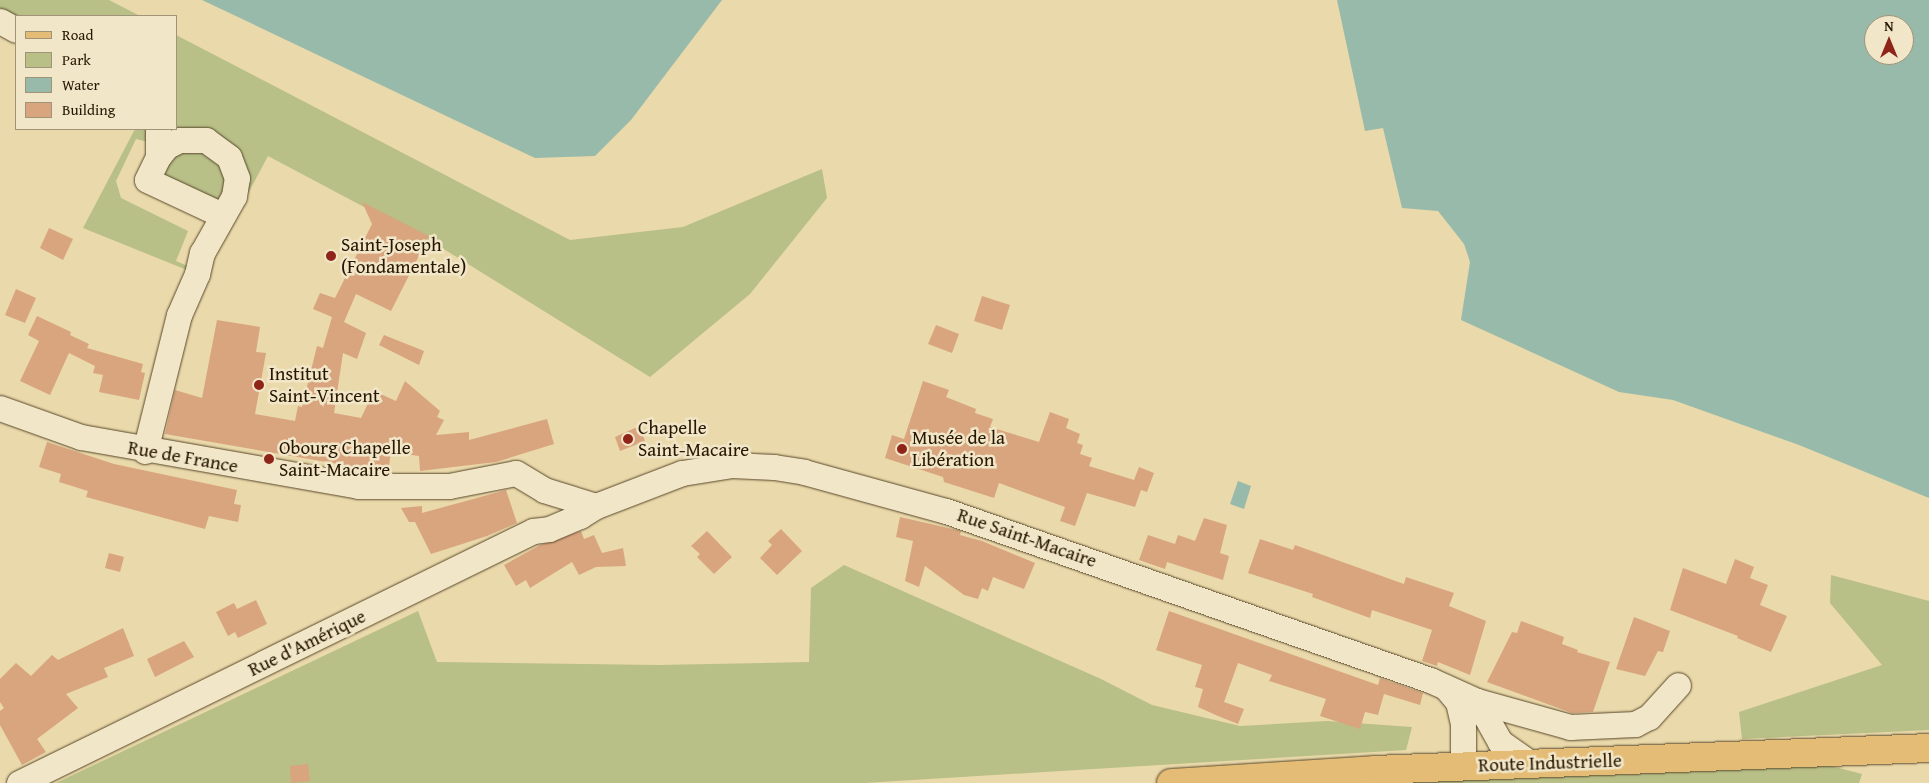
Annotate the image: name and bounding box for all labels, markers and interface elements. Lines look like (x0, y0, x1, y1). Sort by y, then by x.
legend (15, 15, 178, 130)
north arrow (1864, 15, 1914, 65)
text: N (1884, 16, 1894, 36)
text: Road (62, 24, 93, 45)
text: Park (62, 49, 91, 70)
text: Water (62, 74, 100, 95)
text: Building (62, 99, 115, 120)
place label: Saint-Joseph (Fondamentale) (341, 234, 466, 278)
marker: Saint-Joseph (Fondamentale) (325, 250, 337, 262)
place label: Institut Saint-Vincent (269, 363, 380, 407)
marker: Institut Saint-Vincent (253, 379, 265, 391)
place label: Chapelle Saint-Macaire (638, 417, 749, 461)
place label: Musée de la Libération (912, 427, 1005, 471)
marker: Chapelle Saint-Macaire (622, 433, 634, 445)
street label: Rue de France (126, 436, 240, 478)
place label: Obourg Chapelle Saint-Macaire (279, 437, 411, 481)
marker: Musée de la Libération (896, 443, 908, 455)
marker: Obourg Chapelle Saint-Macaire (263, 453, 275, 465)
street label: Rue Saint-Macaire (954, 504, 1100, 572)
street label: Rue d'Amérique (245, 605, 369, 681)
street label: Route Industrielle (1478, 749, 1622, 777)

